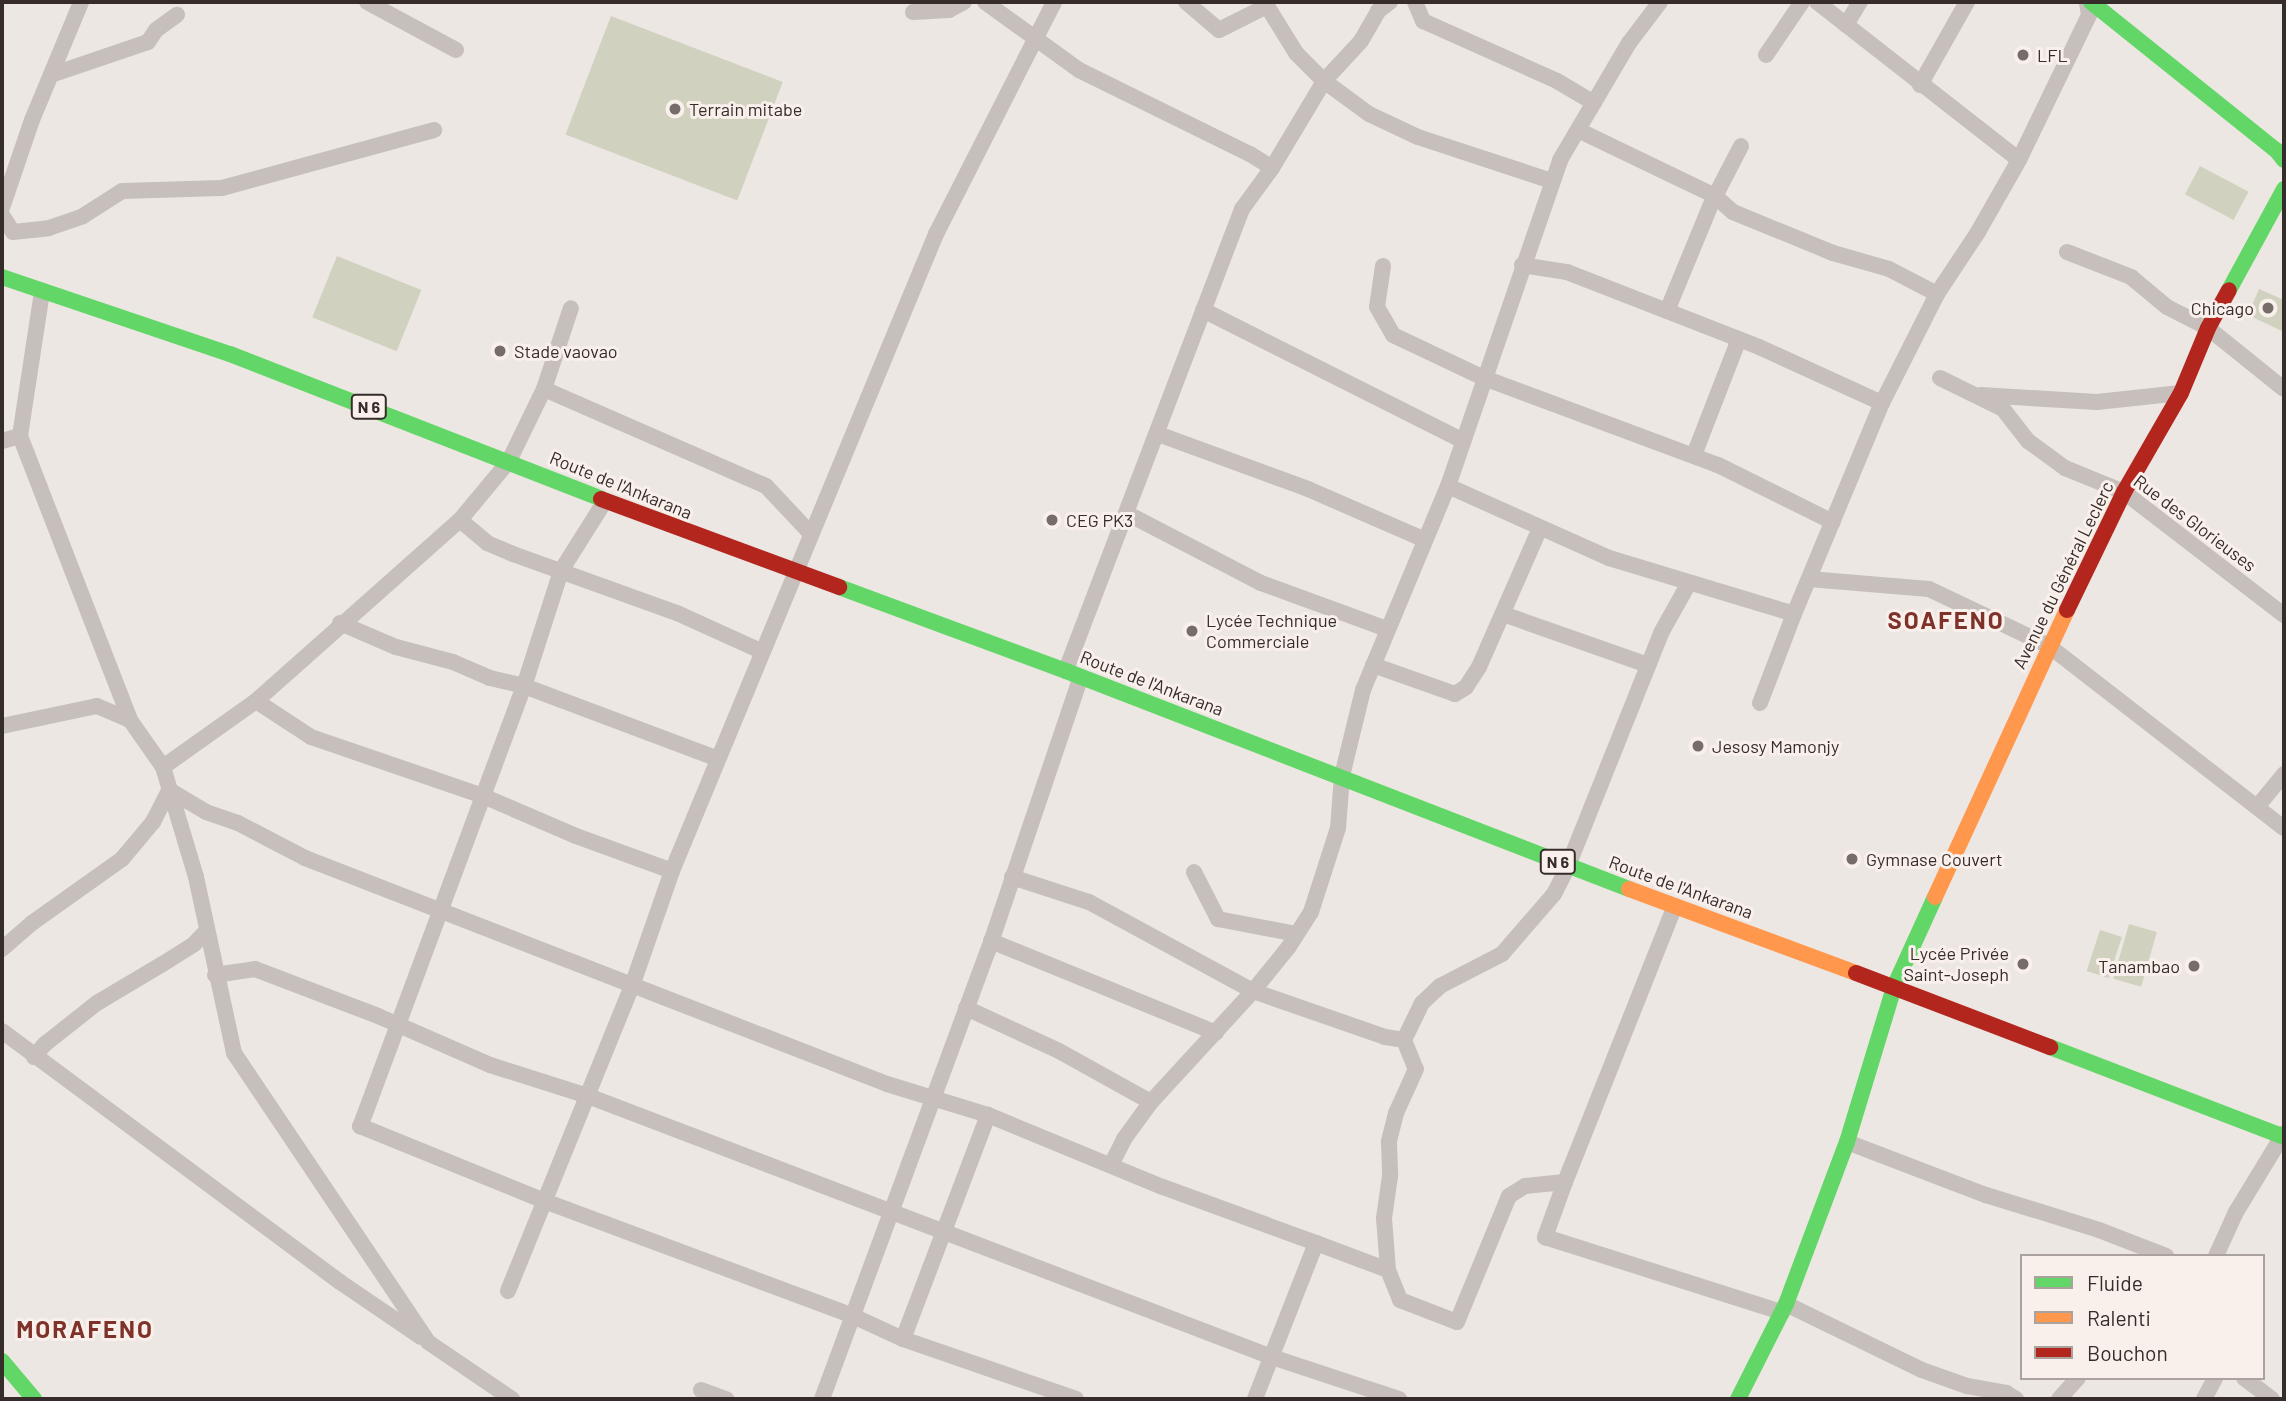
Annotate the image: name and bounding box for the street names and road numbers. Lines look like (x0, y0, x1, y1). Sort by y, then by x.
road number: N 6 (350, 394, 388, 420)
street label: Route de l'Ankarana (547, 447, 695, 523)
street label: Rue des Glorieuses (2130, 470, 2260, 576)
street label: Avenue du Général Leclerc (2008, 478, 2118, 672)
street label: Route de l'Ankarana (1077, 646, 1227, 720)
road number: N 6 (1539, 849, 1577, 874)
street label: Route de l'Ankarana (1606, 851, 1756, 923)

